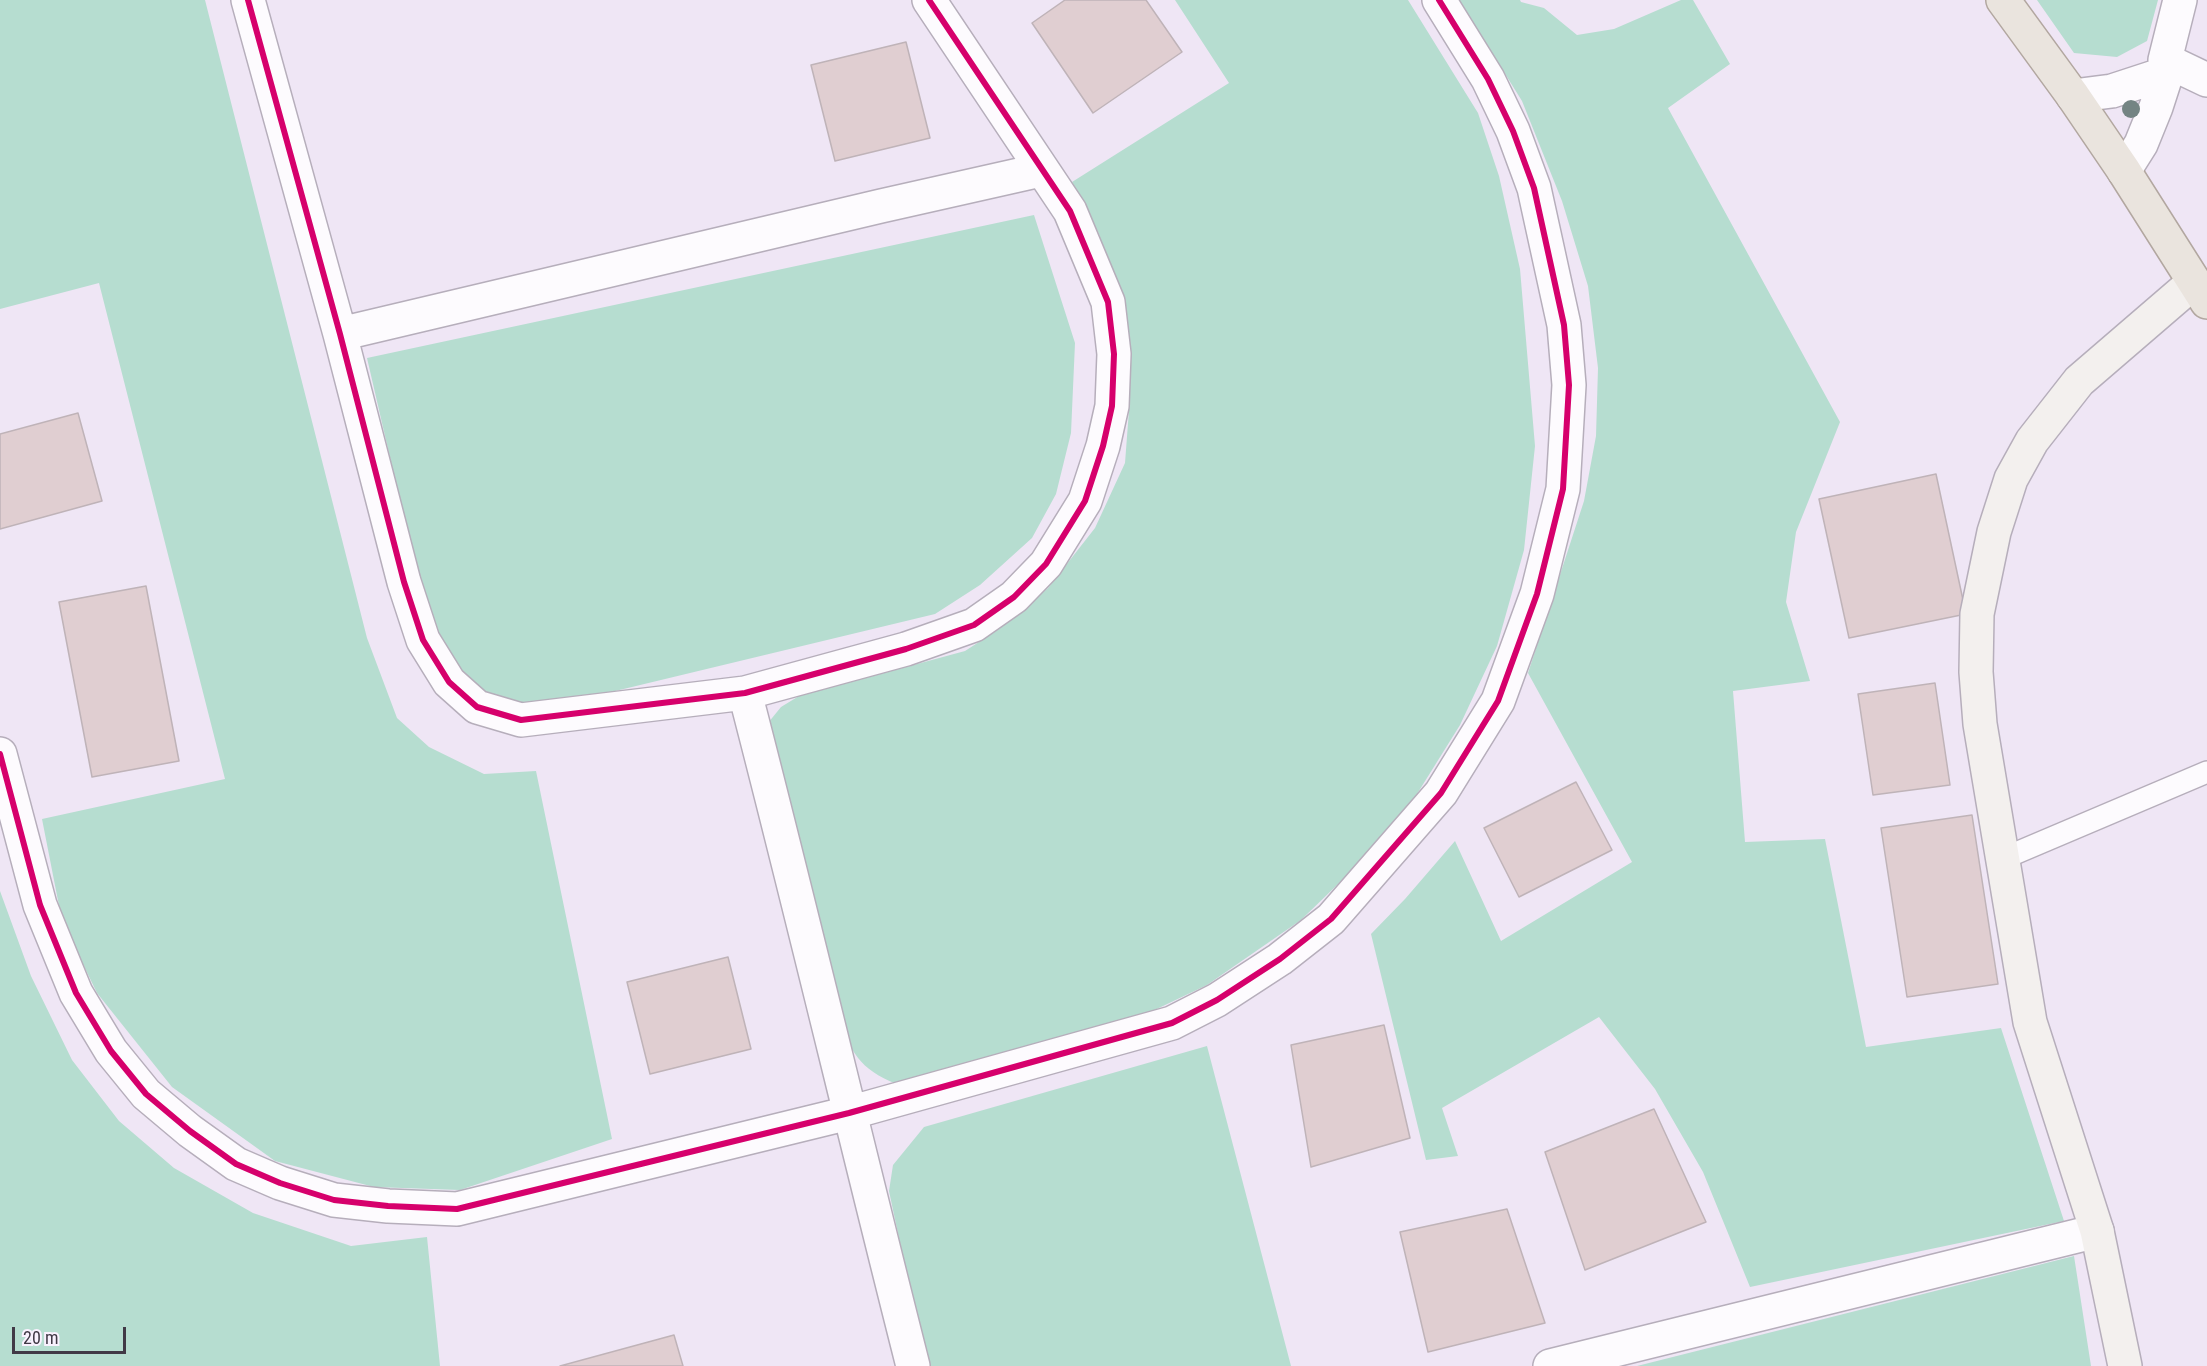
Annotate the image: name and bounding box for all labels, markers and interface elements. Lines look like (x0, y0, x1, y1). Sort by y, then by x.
scale bar (15, 1315, 129, 1353)
text: 20 m (23, 1327, 58, 1348)

